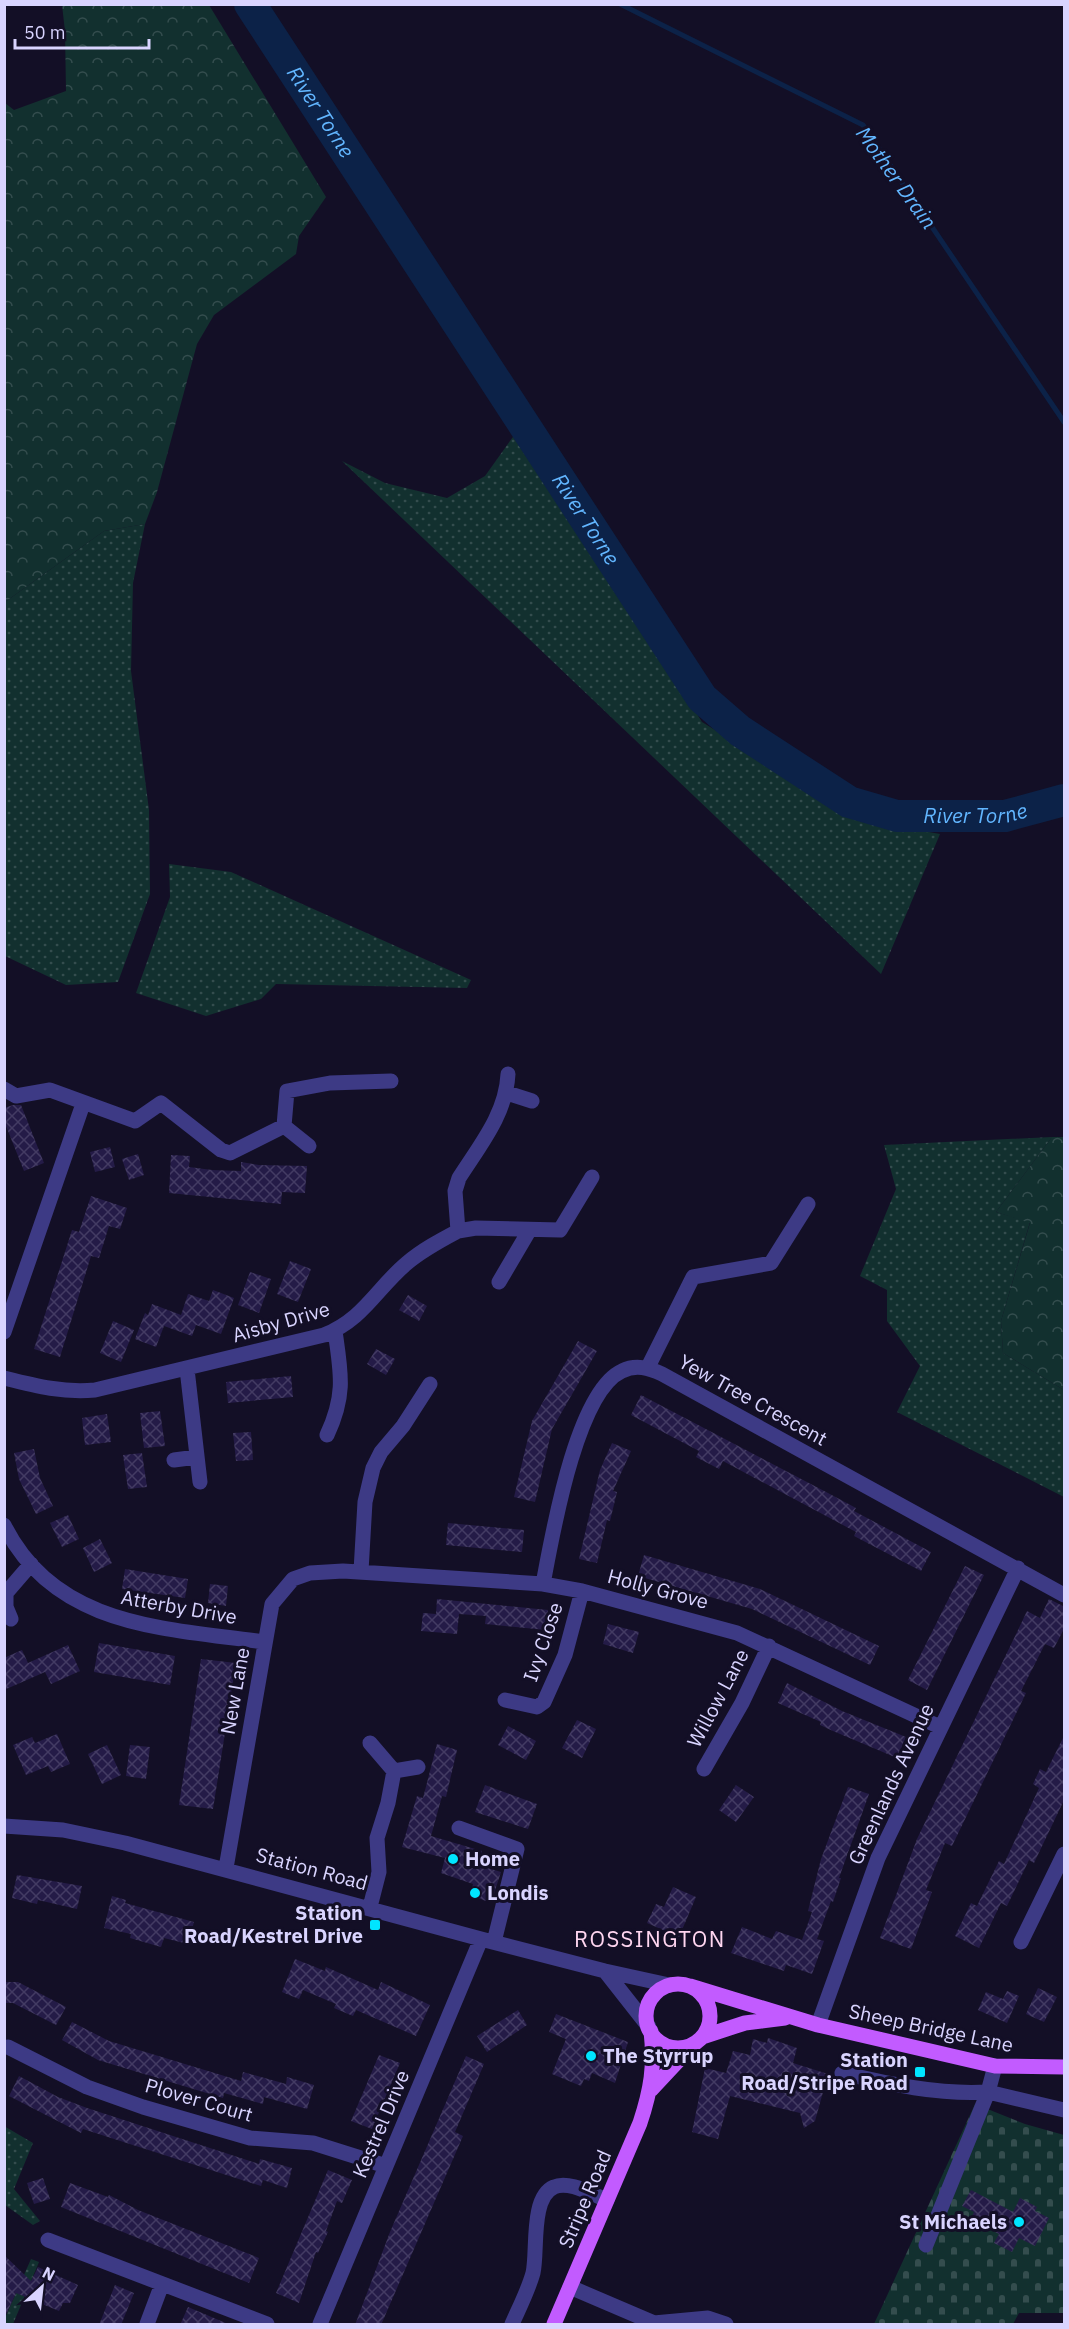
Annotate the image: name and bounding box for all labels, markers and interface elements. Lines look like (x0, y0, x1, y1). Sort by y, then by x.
scale bar (15, 12, 148, 50)
text: 50 m (24, 21, 66, 44)
water label: River Torne (281, 60, 362, 163)
water label: Mother Drain (850, 120, 944, 234)
water label: River Torne (546, 467, 627, 570)
water label: River Torne (923, 796, 1030, 829)
street label: Aisby Drive (229, 1295, 333, 1348)
street label: Yew Tree Crescent (674, 1348, 832, 1452)
street label: Holly Grove (605, 1562, 712, 1615)
street label: Atterby Drive (119, 1583, 239, 1630)
street label: Ivy Close (516, 1599, 569, 1685)
street label: Willow Lane (680, 1644, 755, 1752)
street label: New Lane (214, 1645, 255, 1737)
street label: Greenlands Avenue (841, 1699, 940, 1869)
street label: Station Road (253, 1841, 371, 1896)
place label: Home (465, 1845, 520, 1872)
marker: Home (446, 1852, 460, 1866)
place label: Londis (487, 1879, 549, 1906)
marker: Londis (468, 1886, 482, 1900)
place label: Station Road/Kestrel Drive (184, 1899, 363, 1949)
marker: Station Road/Kestrel Drive (368, 1918, 382, 1932)
district label: ROSSINGTON (574, 1924, 726, 1953)
street label: Sheep Bridge Lane (846, 1997, 1016, 2058)
place label: The Styrrup (603, 2042, 714, 2069)
place label: Station Road/Stripe Road (741, 2046, 908, 2096)
marker: The Styrrup (584, 2049, 598, 2063)
marker: Station Road/Stripe Road (913, 2065, 927, 2079)
street label: Kestrel Drive (346, 2066, 415, 2182)
street label: Plover Court (142, 2071, 256, 2128)
street label: Stripe Road (552, 2146, 617, 2252)
place label: St Michaels (899, 2208, 1007, 2235)
marker: St Michaels (1012, 2215, 1026, 2229)
north arrow (12, 2257, 72, 2317)
text: N (39, 2262, 59, 2285)

